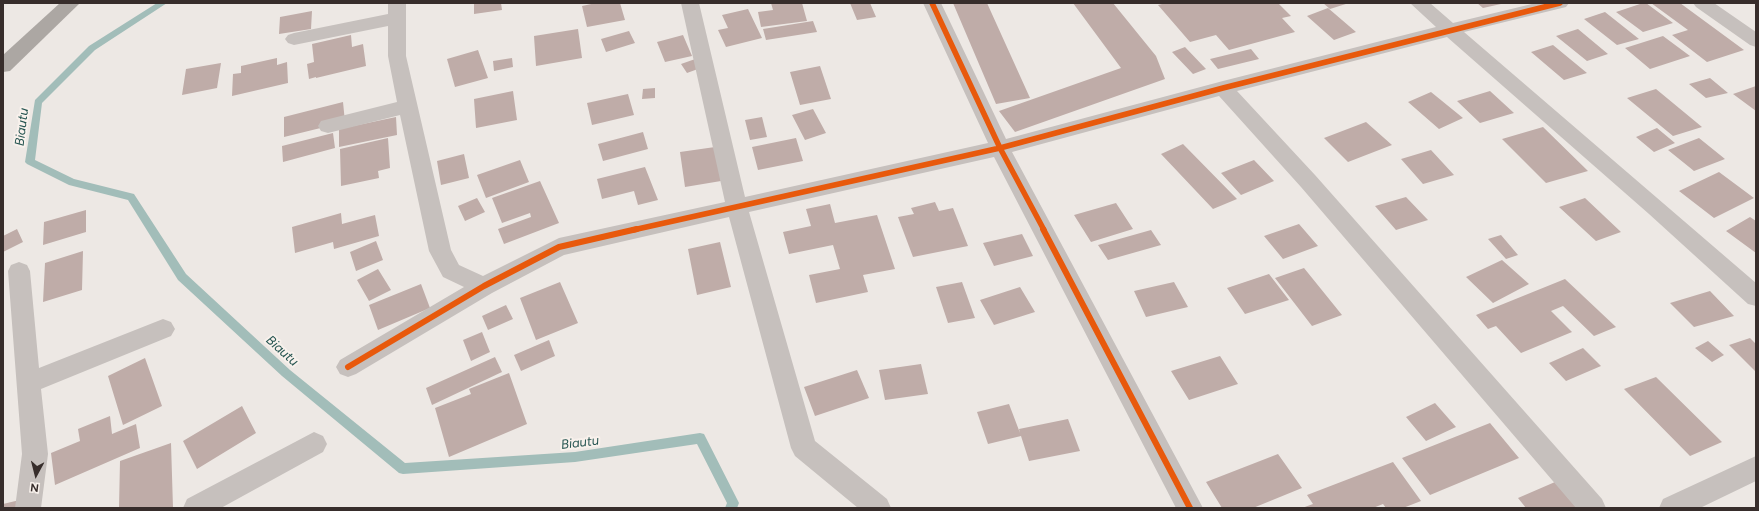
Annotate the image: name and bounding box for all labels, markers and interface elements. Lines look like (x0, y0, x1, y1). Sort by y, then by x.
water label: Biautu (12, 107, 32, 147)
water label: Biautu (263, 332, 301, 370)
water label: Biautu (560, 433, 600, 453)
north arrow (16, 455, 56, 495)
text: N (29, 480, 40, 494)

